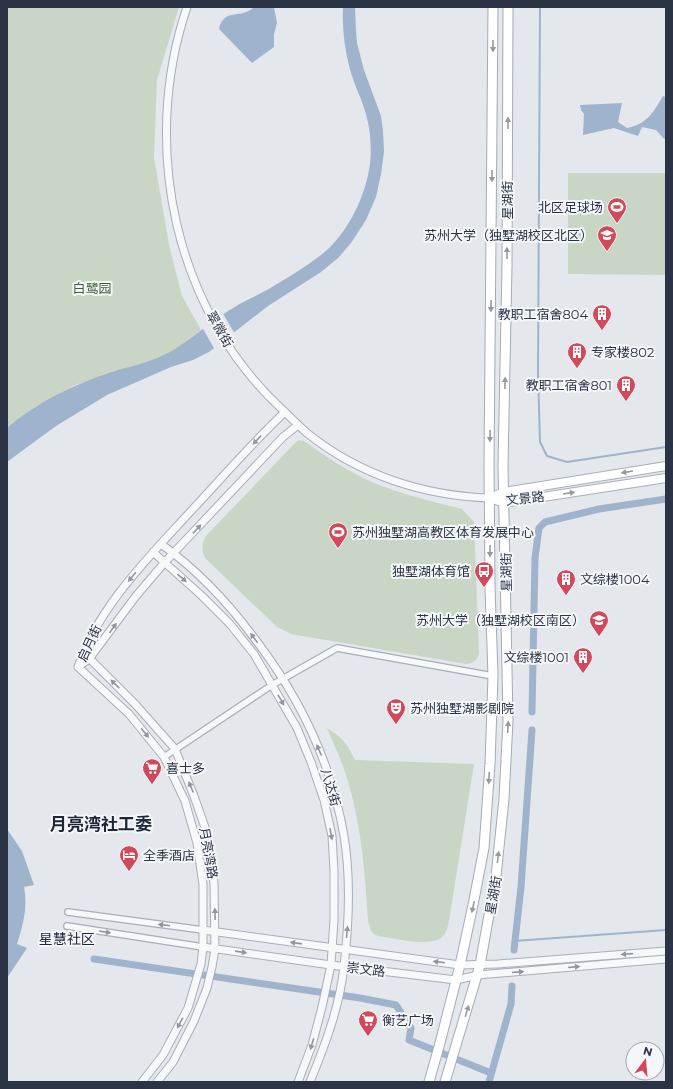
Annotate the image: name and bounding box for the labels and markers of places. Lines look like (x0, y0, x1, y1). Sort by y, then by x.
sports icon: 北区足球场 (606, 196, 628, 224)
place label: 北区足球场 (538, 199, 603, 215)
school or university icon: 苏州大学（独墅湖校区北区） (596, 224, 618, 252)
place label: 苏州大学（独墅湖校区北区） (424, 227, 593, 243)
building icon: 教职工宿舍804 (591, 303, 613, 331)
place label: 教职工宿舍804 (498, 306, 588, 322)
building icon: 专家楼802 (566, 341, 588, 369)
place label: 专家楼802 (591, 344, 654, 360)
building icon: 教职工宿舍801 (615, 374, 637, 402)
place label: 教职工宿舍801 (525, 377, 612, 393)
sports icon: 苏州独墅湖高教区体育发展中心 (327, 521, 349, 549)
place label: 苏州独墅湖高教区体育发展中心 (352, 524, 534, 540)
bus stop icon: 独墅湖体育馆 (473, 560, 495, 588)
place label: 独墅湖体育馆 (392, 563, 470, 579)
building icon: 文综楼1004 (555, 568, 577, 596)
place label: 文综楼1004 (580, 571, 650, 587)
school or university icon: 苏州大学（独墅湖校区南区） (588, 609, 610, 637)
place label: 苏州大学（独墅湖校区南区） (416, 612, 585, 628)
building icon: 文综楼1001 (572, 646, 594, 674)
place label: 文综楼1001 (503, 649, 569, 665)
theatre icon: 苏州独墅湖影剧院 (385, 697, 407, 725)
place label: 苏州独墅湖影剧院 (410, 700, 514, 716)
supermarket icon: 喜士多 (141, 757, 163, 785)
place label: 喜士多 (166, 760, 205, 776)
hotel icon: 全季酒店 (118, 844, 140, 872)
place label: 全季酒店 (143, 847, 195, 863)
supermarket icon: 衡艺广场 (357, 1009, 379, 1037)
place label: 衡艺广场 (382, 1012, 434, 1028)

